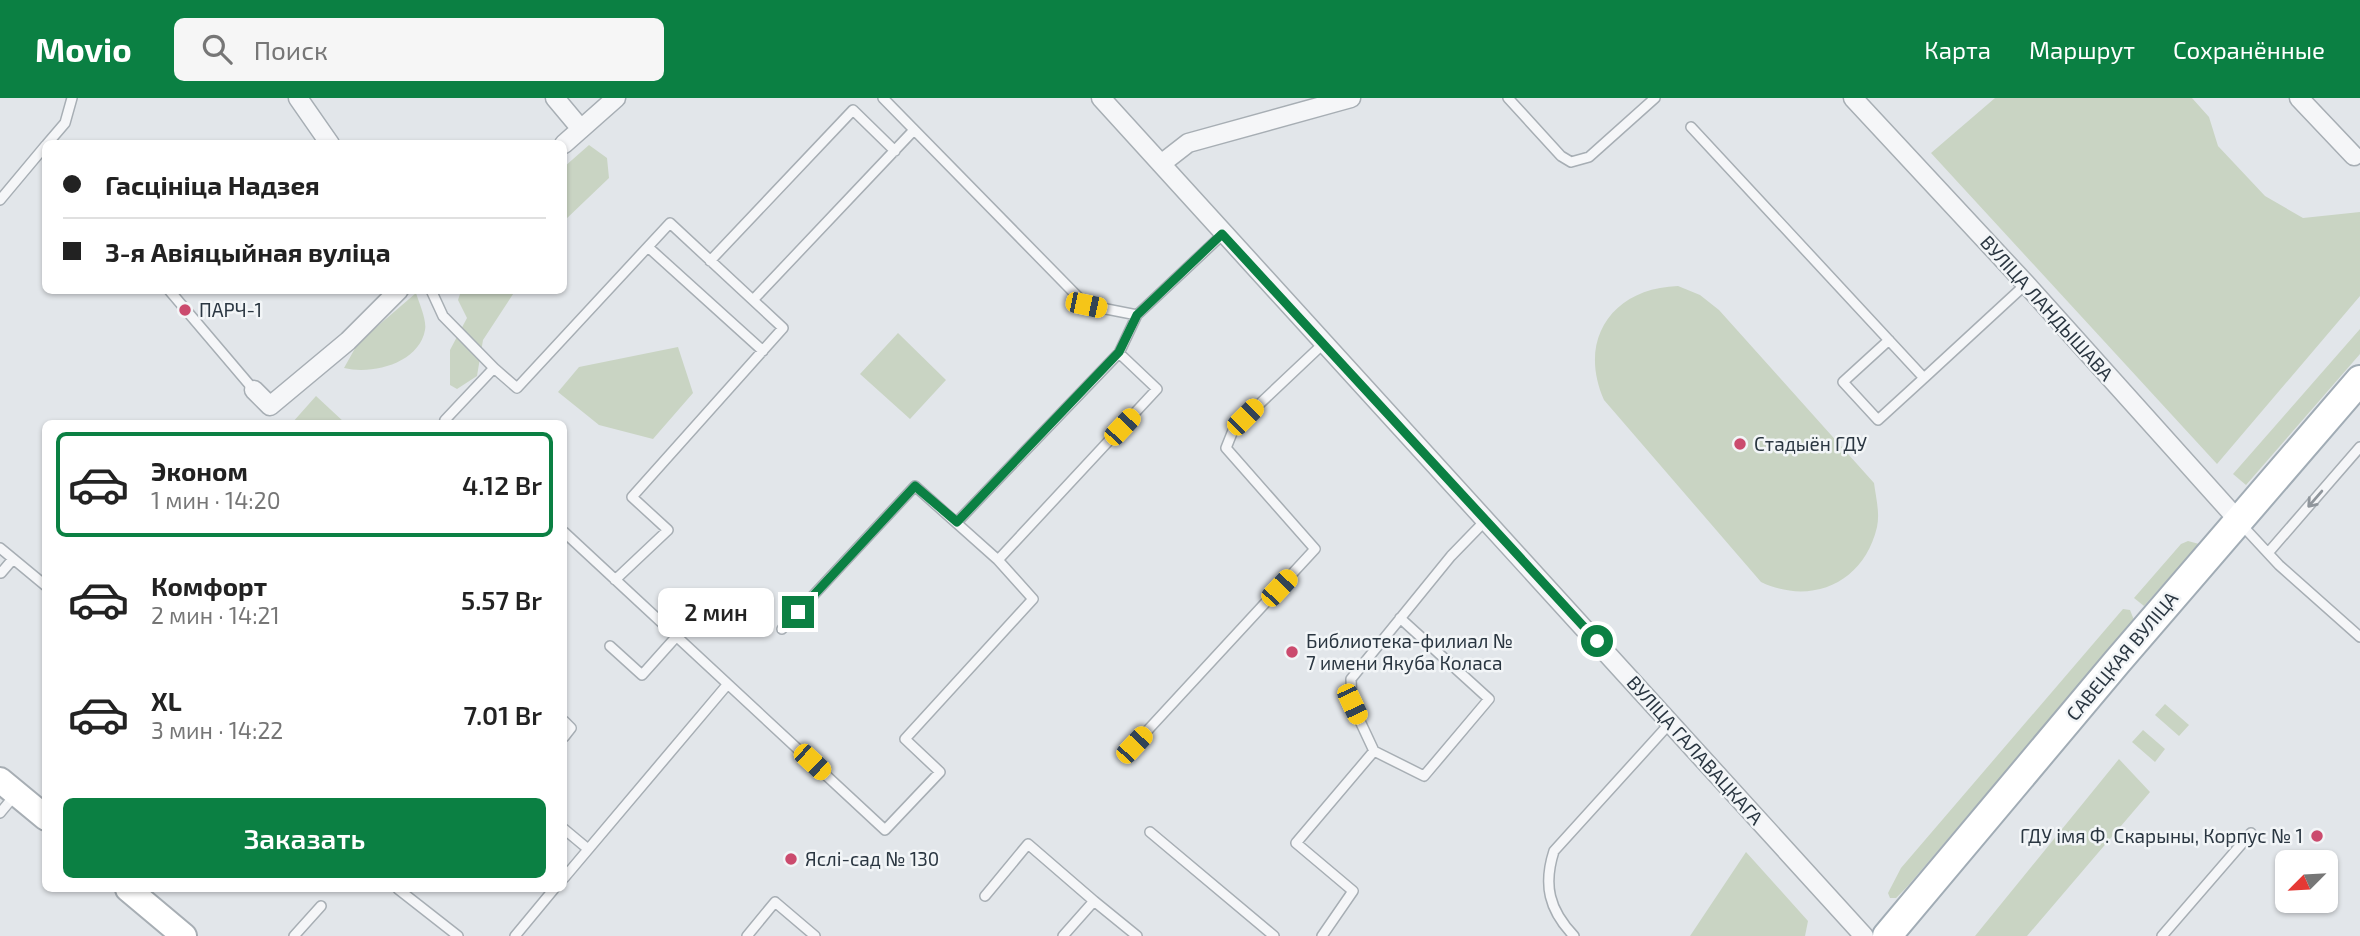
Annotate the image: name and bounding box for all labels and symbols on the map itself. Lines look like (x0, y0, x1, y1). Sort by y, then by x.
street label: ВУЛІЦА ЛАНДЫШАВА (1976, 230, 2119, 385)
car (1064, 290, 1109, 320)
place label: ПАРЧ-1 (199, 298, 262, 321)
marker: ПАРЧ-1 (177, 302, 193, 318)
car (1223, 395, 1268, 439)
car (1100, 404, 1145, 450)
place label: Стадыён ГДУ (1754, 432, 1867, 455)
marker: Стадыён ГДУ (1732, 436, 1748, 452)
one-way arrow (2307, 490, 2323, 508)
car (1257, 565, 1302, 611)
street label: САВЕЦКАЯ ВУЛІЦА (2061, 586, 2182, 725)
callout: 2 мин (658, 588, 774, 636)
route end (782, 596, 814, 628)
route start (1581, 625, 1613, 657)
place label: Библиотека-филиал № 7 имени Якуба Коласа (1306, 629, 1513, 675)
marker: Библиотека-филиал № 7 имени Якуба Коласа (1284, 644, 1300, 660)
street label: ВУЛІЦА ГАЛАВАЦКАГА (1622, 670, 1768, 829)
car (1334, 681, 1371, 727)
car (1112, 722, 1157, 768)
car (790, 740, 835, 784)
place label: ГДУ імя Ф. Скарыны, Корпус № 1 (2020, 824, 2303, 848)
marker: ГДУ імя Ф. Скарыны, Корпус № 1 (2309, 828, 2325, 844)
place label: Яслі-сад № 130 (805, 847, 939, 870)
north arrow (2275, 850, 2338, 914)
marker: Яслі-сад № 130 (783, 851, 799, 867)

